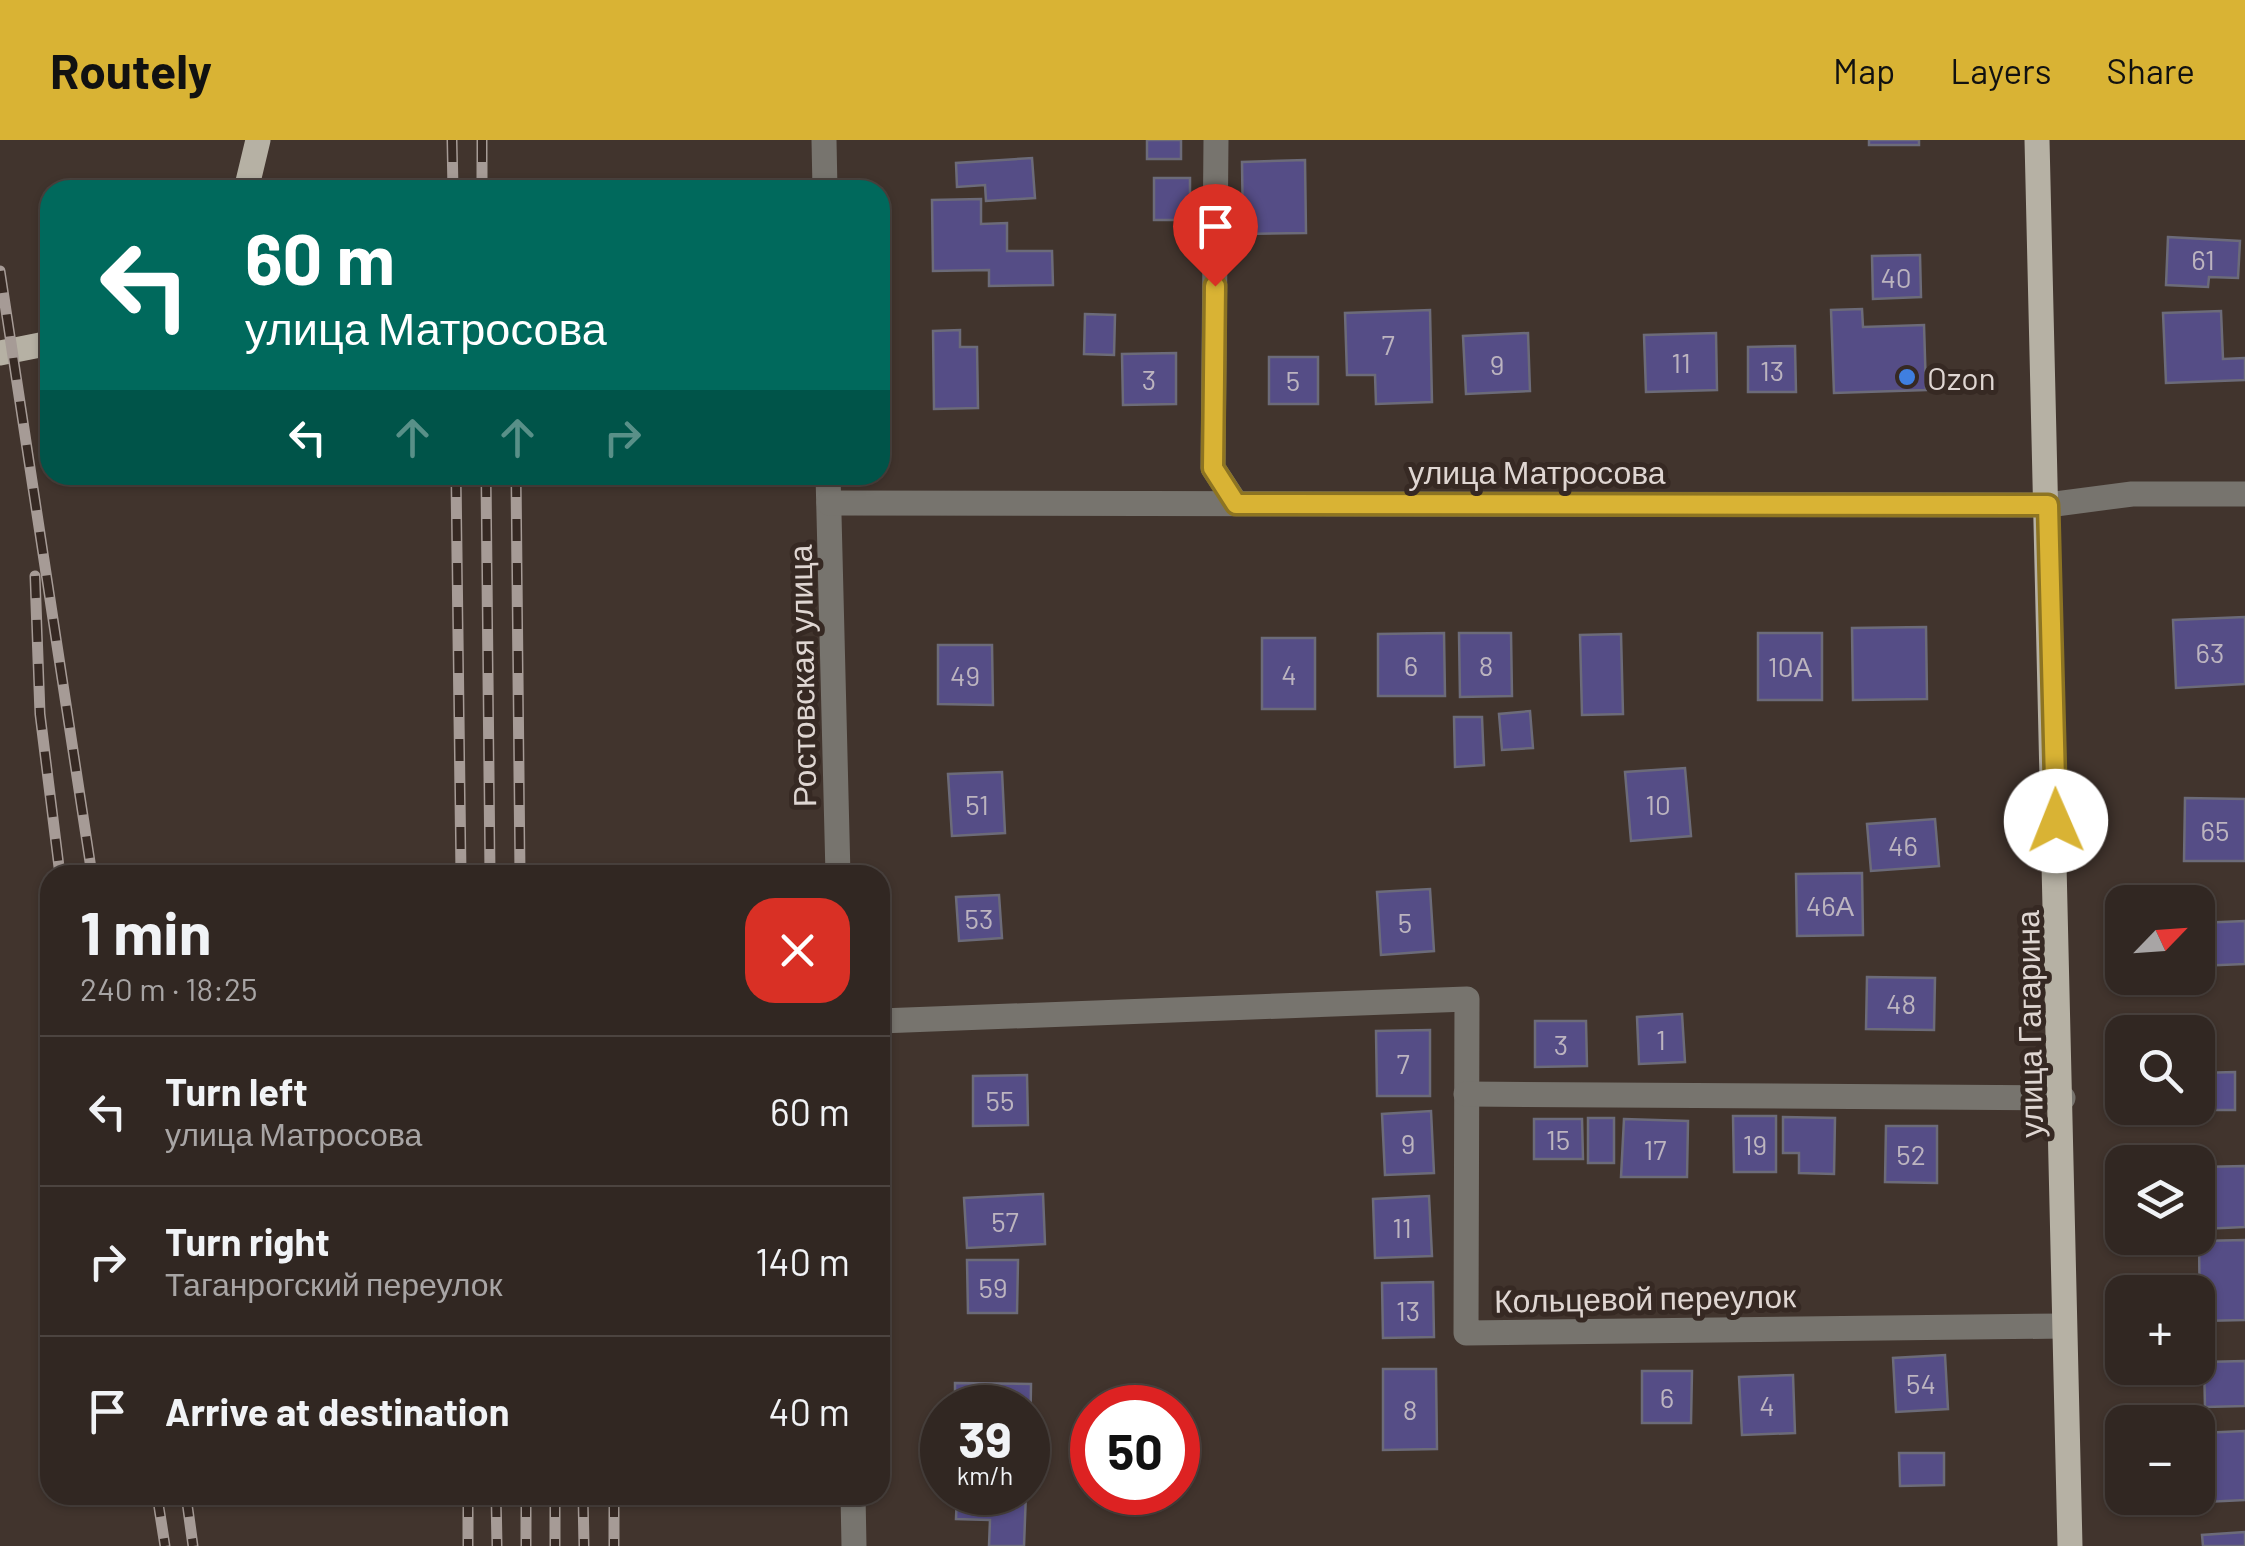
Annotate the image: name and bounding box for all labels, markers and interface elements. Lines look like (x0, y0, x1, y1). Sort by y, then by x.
text: Routely (50, 41, 212, 99)
text: Map (1833, 49, 1895, 91)
text: Layers (1950, 49, 2052, 91)
text: Share (2107, 49, 2195, 91)
pin (1173, 184, 1258, 287)
icon: arrive (1188, 199, 1243, 254)
text: 60 m (245, 215, 395, 299)
icon: left (80, 220, 210, 350)
house number: 61 (2191, 242, 2215, 276)
house number: 40 (1880, 260, 1912, 294)
text: улица Матросова (245, 300, 607, 354)
house number: 7 (1381, 327, 1395, 361)
house number: 11 (1671, 345, 1691, 379)
house number: 9 (1490, 347, 1504, 381)
house number: 13 (1760, 353, 1784, 387)
place label: Ozon (1927, 358, 1996, 396)
house number: 3 (1142, 362, 1156, 396)
house number: 5 (1286, 363, 1300, 397)
marker: Ozon (1896, 366, 1918, 388)
icon: left (280, 410, 335, 465)
icon: ahead (385, 410, 440, 465)
icon: ahead (490, 410, 545, 465)
icon: right (595, 410, 650, 465)
street label: улица Матросова (1408, 452, 1666, 491)
street label: Ростовская улица (780, 544, 823, 808)
house number: 63 (2196, 635, 2224, 669)
house number: 6 (1404, 648, 1418, 682)
house number: 8 (1479, 648, 1493, 682)
house number: 10А (1768, 649, 1812, 683)
house number: 4 (1281, 657, 1297, 691)
house number: 49 (950, 658, 980, 692)
position arrow (2004, 769, 2108, 873)
house number: 51 (965, 787, 989, 821)
house number: 10 (1645, 787, 1671, 821)
house number: 65 (2201, 813, 2229, 847)
house number: 46 (1888, 828, 1918, 862)
north arrow (2105, 885, 2215, 995)
map controls (2105, 885, 2215, 1515)
house number: 46А (1806, 888, 1855, 922)
text: 1 min (80, 895, 211, 967)
button: close (745, 898, 850, 1003)
house number: 53 (965, 901, 993, 935)
house number: 5 (1398, 905, 1412, 939)
street label: улица Гагарина (2007, 910, 2050, 1138)
text: 240 m · 18:25 (80, 969, 258, 1007)
house number: 48 (1886, 986, 1916, 1020)
button: search (2105, 1015, 2215, 1125)
house number: 1 (1656, 1022, 1666, 1056)
house number: 3 (1554, 1027, 1568, 1061)
house number: 7 (1396, 1046, 1410, 1080)
text: Turn left (165, 1068, 308, 1114)
house number: 55 (986, 1083, 1014, 1117)
icon: left (80, 1084, 135, 1139)
text: 60 m (770, 1088, 850, 1134)
text: улица Матросова (165, 1114, 422, 1152)
house number: 15 (1546, 1122, 1570, 1156)
house number: 9 (1401, 1126, 1415, 1160)
house number: 19 (1743, 1127, 1767, 1161)
house number: 17 (1643, 1132, 1667, 1166)
house number: 52 (1896, 1137, 1926, 1171)
button: layers (2105, 1145, 2215, 1255)
house number: 57 (991, 1204, 1019, 1238)
house number: 11 (1392, 1210, 1412, 1244)
text: Turn right (165, 1218, 330, 1264)
icon: right (80, 1234, 135, 1289)
text: 140 m (755, 1238, 850, 1284)
text: Таганрогский переулок (165, 1264, 503, 1302)
house number: 59 (979, 1270, 1007, 1304)
street label: Кольцевой переулок (1494, 1275, 1797, 1320)
button: + (2105, 1275, 2215, 1385)
house number: 13 (1396, 1293, 1420, 1327)
house number: 54 (1906, 1366, 1936, 1400)
house number: 6 (1660, 1380, 1674, 1414)
icon: arrive (80, 1384, 135, 1439)
speed limit sign: 50 (1070, 1385, 1200, 1515)
text: Arrive at destination (165, 1388, 510, 1434)
text: 40 m (769, 1388, 850, 1434)
house number: 4 (1759, 1388, 1775, 1422)
house number: 8 (1403, 1392, 1417, 1426)
button: − (2105, 1405, 2215, 1515)
text: 39 (958, 1408, 1012, 1468)
text: km/h (957, 1460, 1013, 1490)

